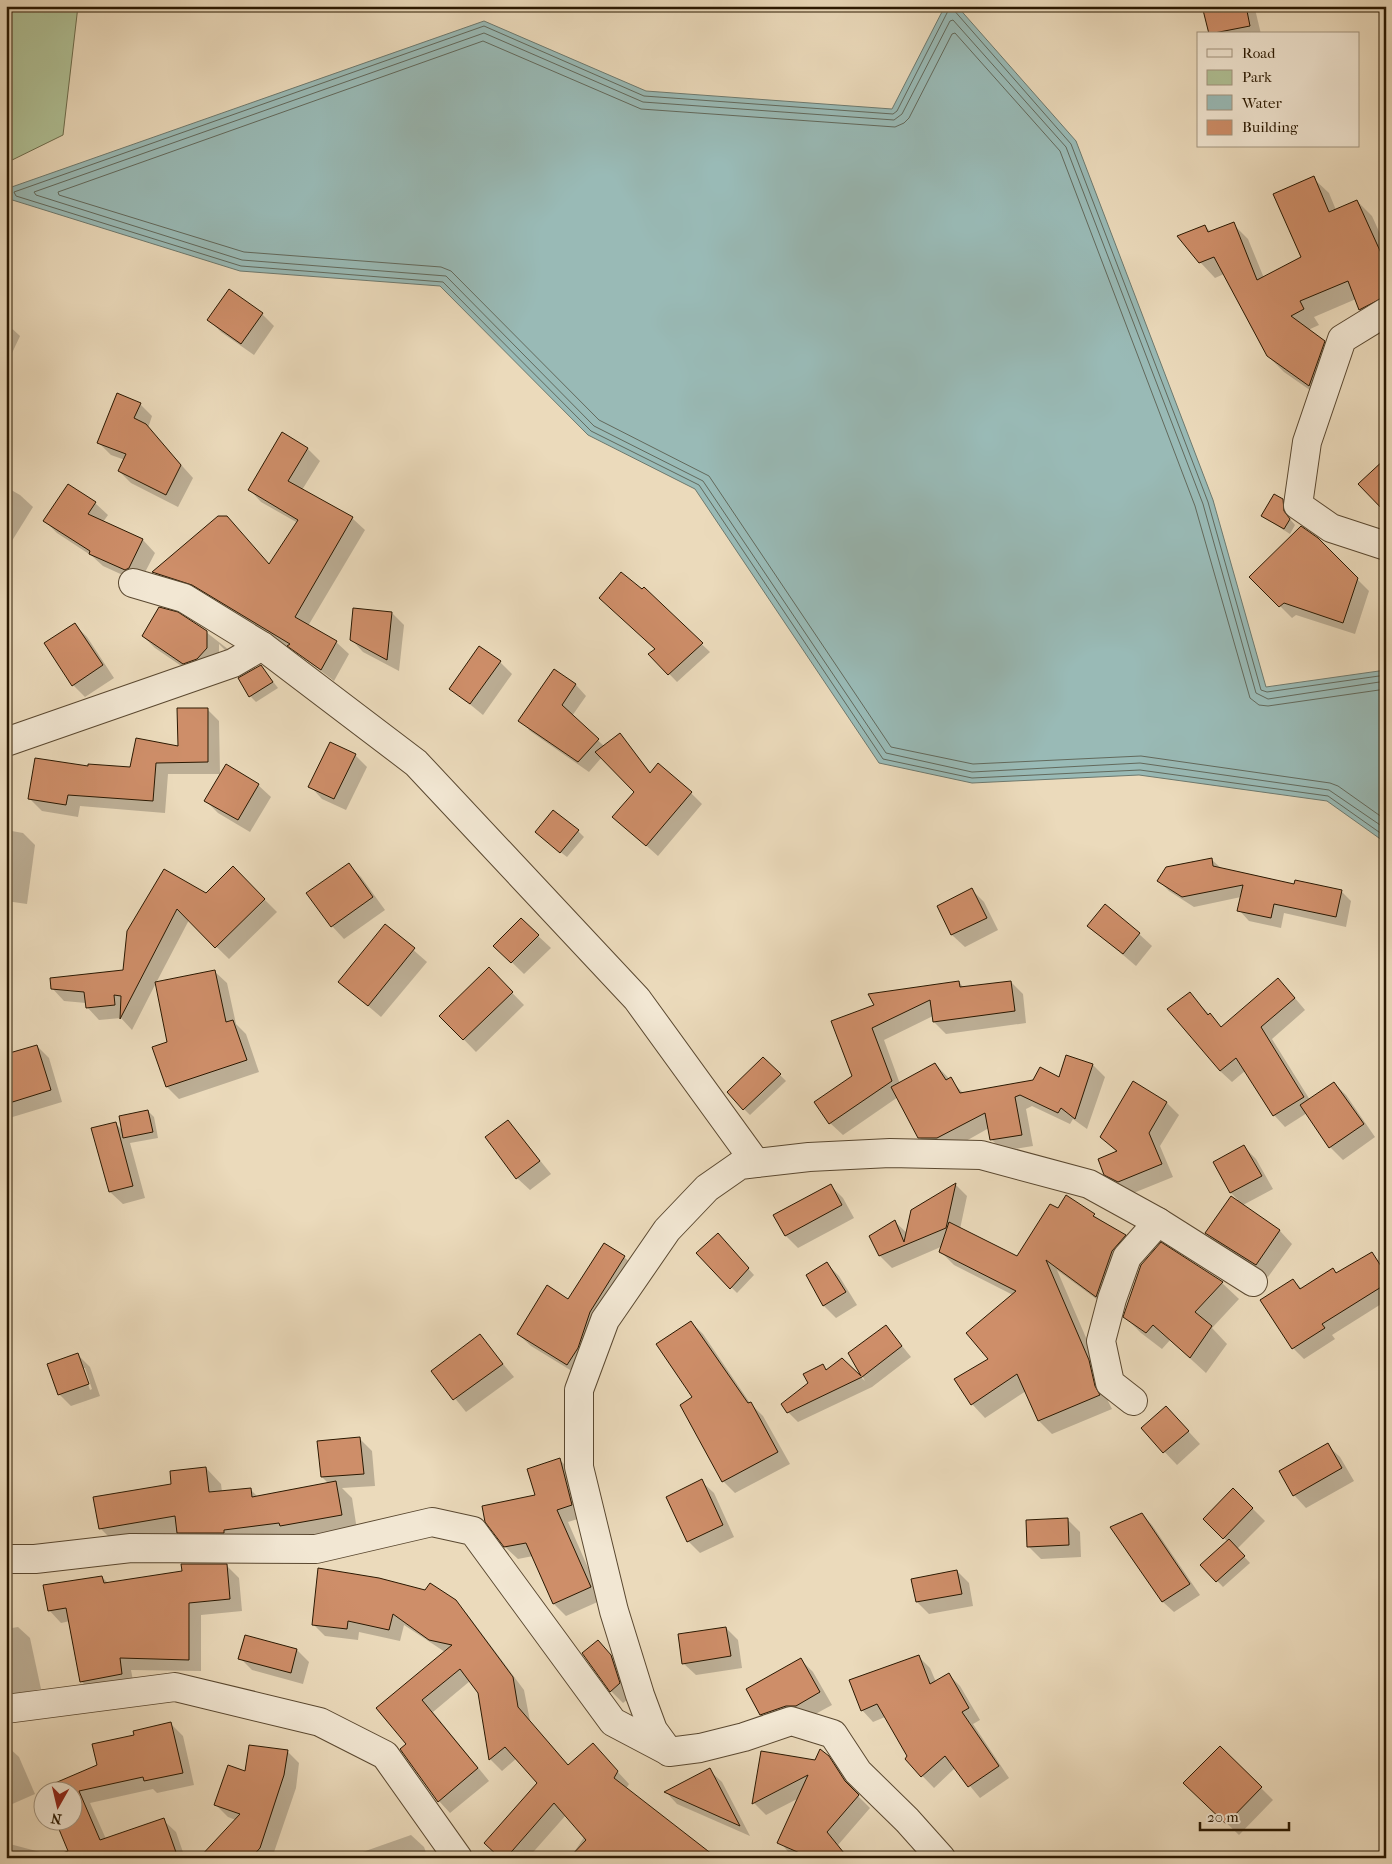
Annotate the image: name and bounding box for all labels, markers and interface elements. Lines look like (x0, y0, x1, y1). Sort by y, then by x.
legend (1197, 32, 1360, 148)
text: Road (1242, 44, 1276, 62)
text: Park (1242, 68, 1272, 86)
text: Water (1241, 94, 1282, 112)
text: Building (1242, 118, 1299, 136)
north arrow (32, 1782, 82, 1832)
scale bar (1200, 1799, 1288, 1831)
text: 20 m (1207, 1808, 1239, 1826)
text: N (49, 1809, 63, 1828)

